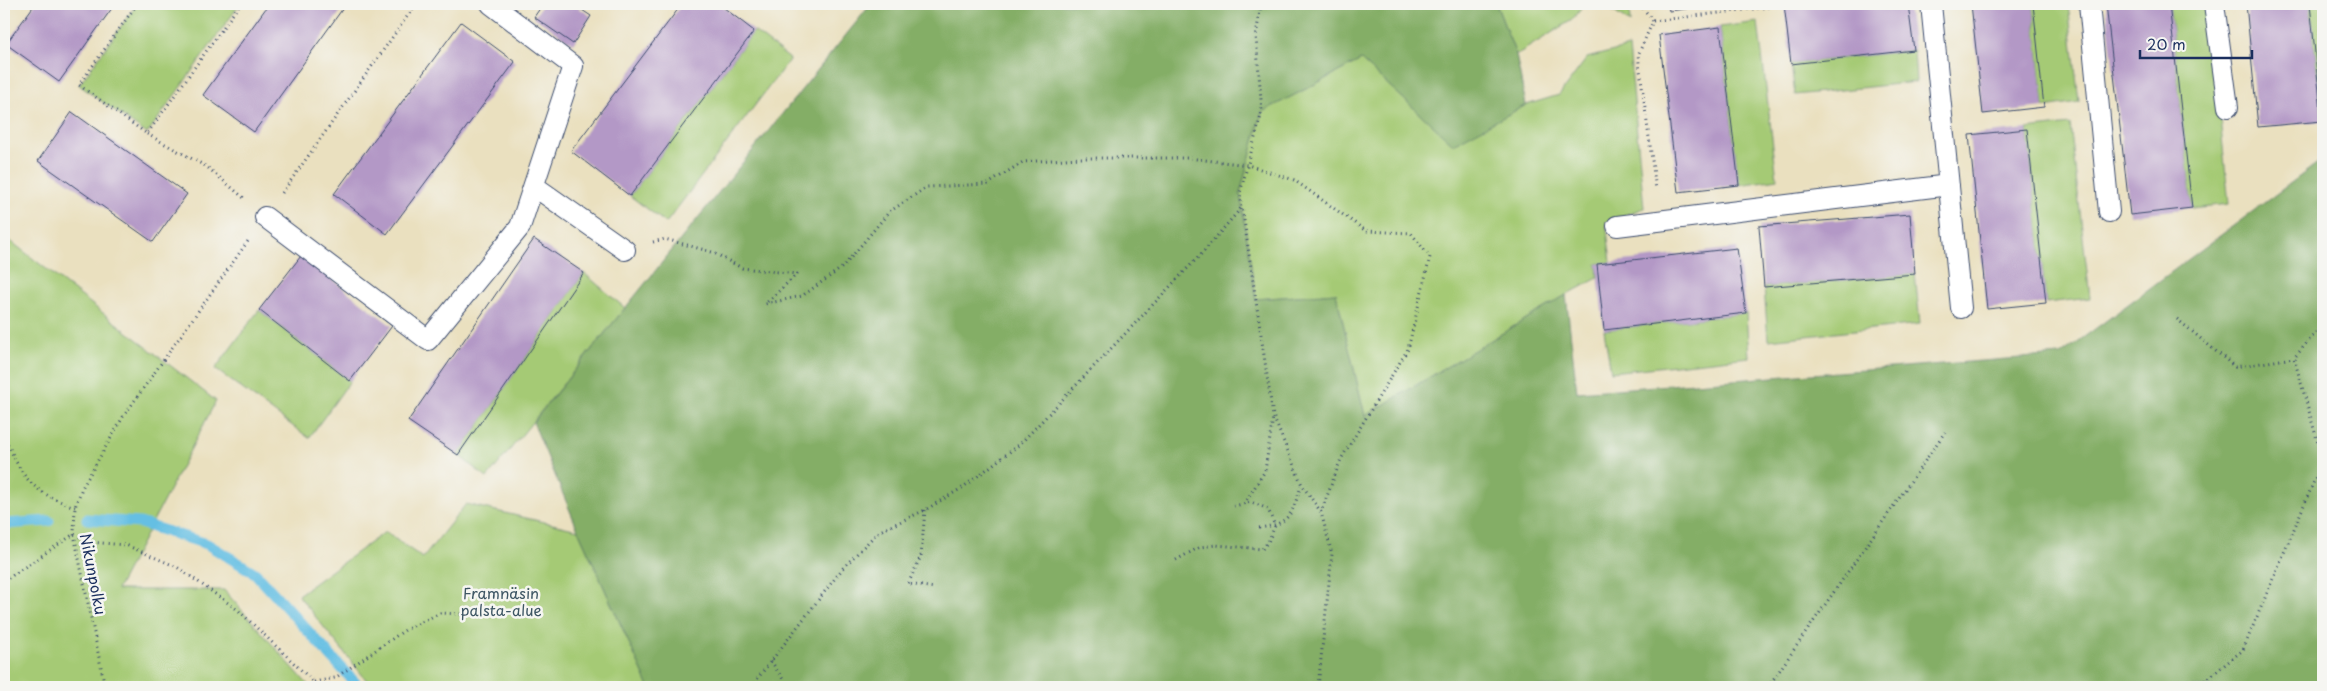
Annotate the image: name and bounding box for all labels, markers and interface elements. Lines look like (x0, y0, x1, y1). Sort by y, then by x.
scale bar (2140, 28, 2252, 60)
text: 20 m (2147, 32, 2186, 55)
street label: Nikunpolku (75, 531, 113, 617)
park label: Framnäsin palsta-alue (460, 581, 542, 621)

